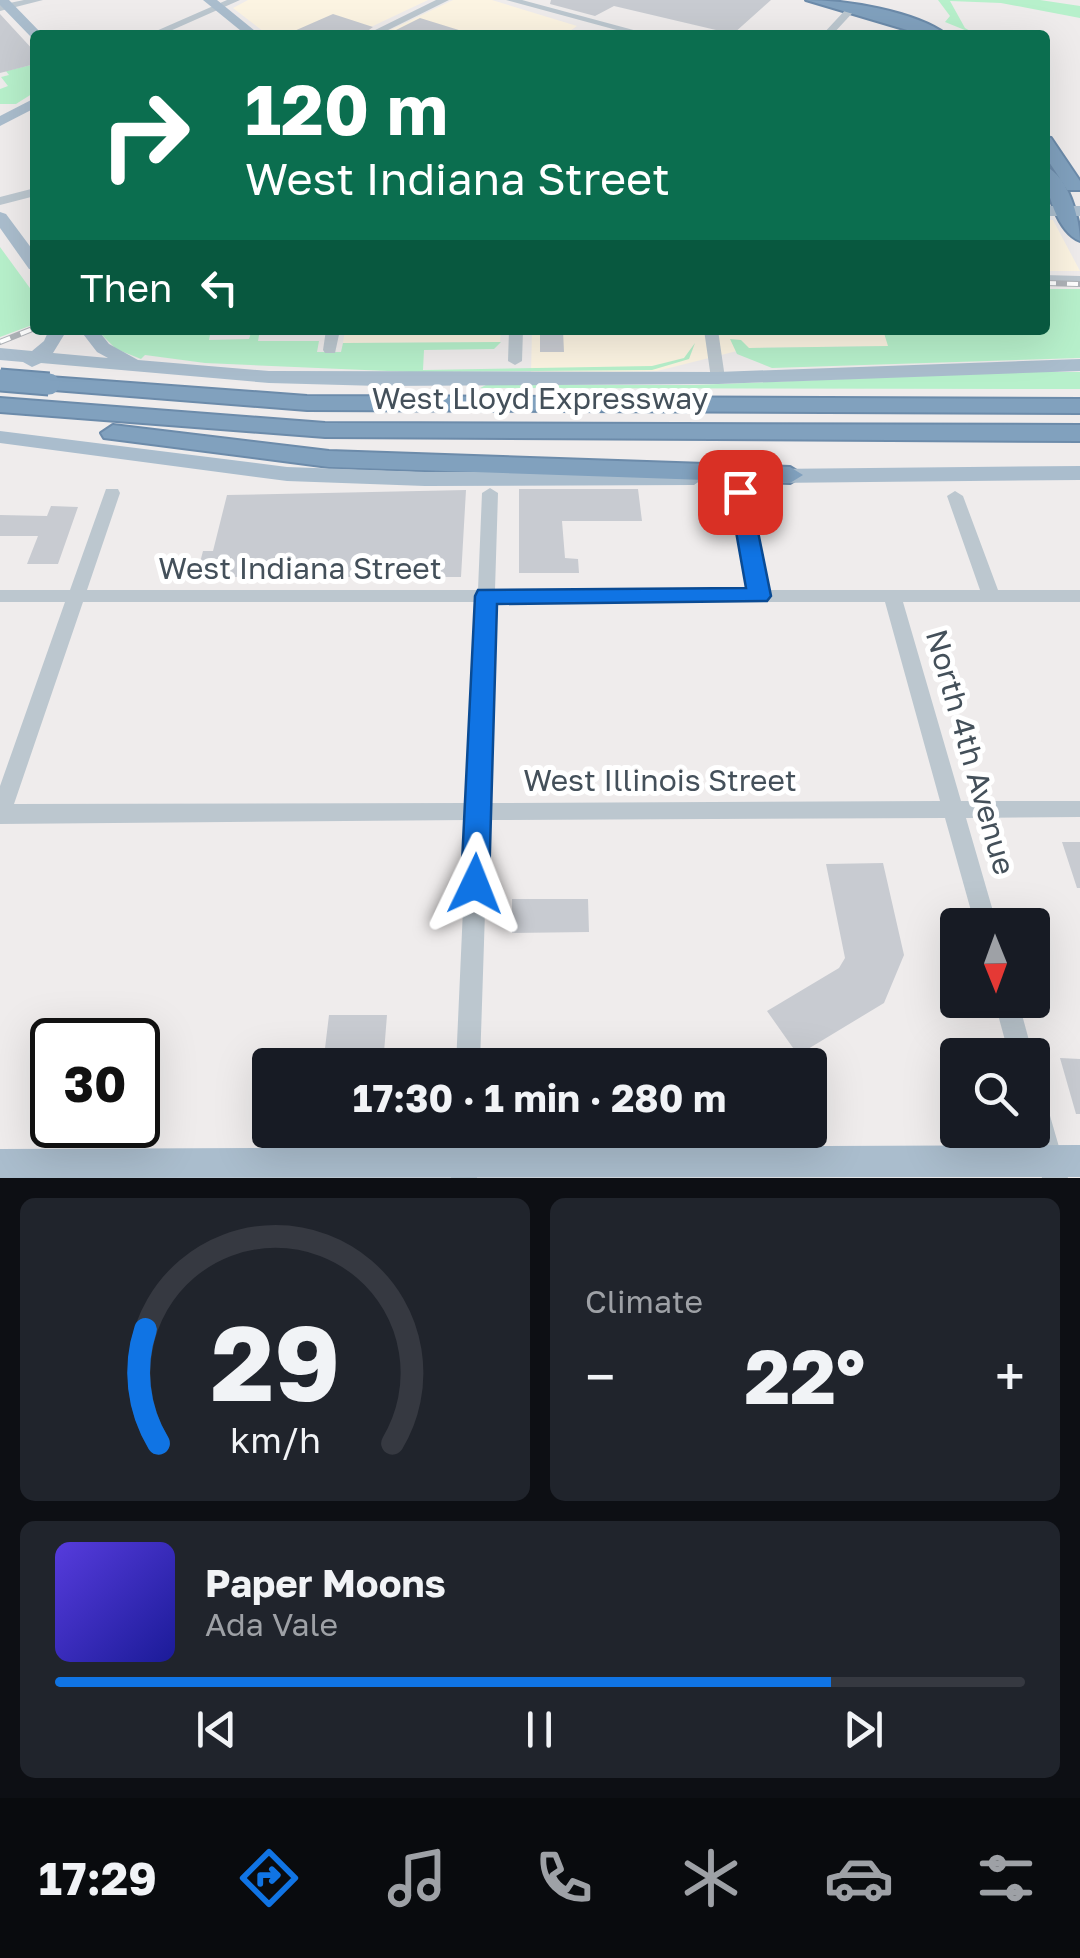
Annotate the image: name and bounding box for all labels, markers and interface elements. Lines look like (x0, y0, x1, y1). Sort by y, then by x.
text: 120 m (245, 66, 448, 150)
icon: right (80, 70, 210, 200)
text: West Indiana Street (245, 151, 670, 205)
icon: left (192, 260, 247, 315)
text: Then (80, 265, 172, 310)
street label: West Lloyd Expressway (372, 380, 709, 416)
pin (698, 450, 783, 535)
icon: arrive (713, 465, 768, 520)
street label: West Indiana Street (158, 550, 442, 586)
street label: North 4th Avenue (919, 625, 1023, 879)
street label: West Illinois Street (523, 762, 797, 798)
position arrow (423, 832, 527, 936)
north arrow (940, 908, 1050, 1018)
map controls (940, 908, 1050, 1148)
speed limit sign: 30 (30, 1018, 160, 1148)
button: search (940, 1038, 1050, 1148)
text: 17:30 · 1 min · 280 m (353, 1075, 726, 1120)
text: Climate (585, 1282, 703, 1320)
text: 29 (210, 1299, 340, 1424)
text: 22° (745, 1330, 865, 1421)
text: − (585, 1343, 615, 1409)
text: + (995, 1343, 1025, 1409)
text: km/h (230, 1418, 320, 1461)
text: Paper Moons (205, 1560, 446, 1605)
text: Ada Vale (205, 1605, 338, 1643)
icon: previous (189, 1702, 244, 1757)
icon: pause (512, 1702, 567, 1757)
icon: next (836, 1702, 891, 1757)
icon: directions (234, 1843, 304, 1913)
icon: music (382, 1843, 452, 1913)
icon: phone (529, 1843, 599, 1913)
icon: climate (676, 1843, 746, 1913)
icon: car (824, 1843, 894, 1913)
icon: filters (971, 1843, 1041, 1913)
text: 17:29 (39, 1851, 157, 1905)

